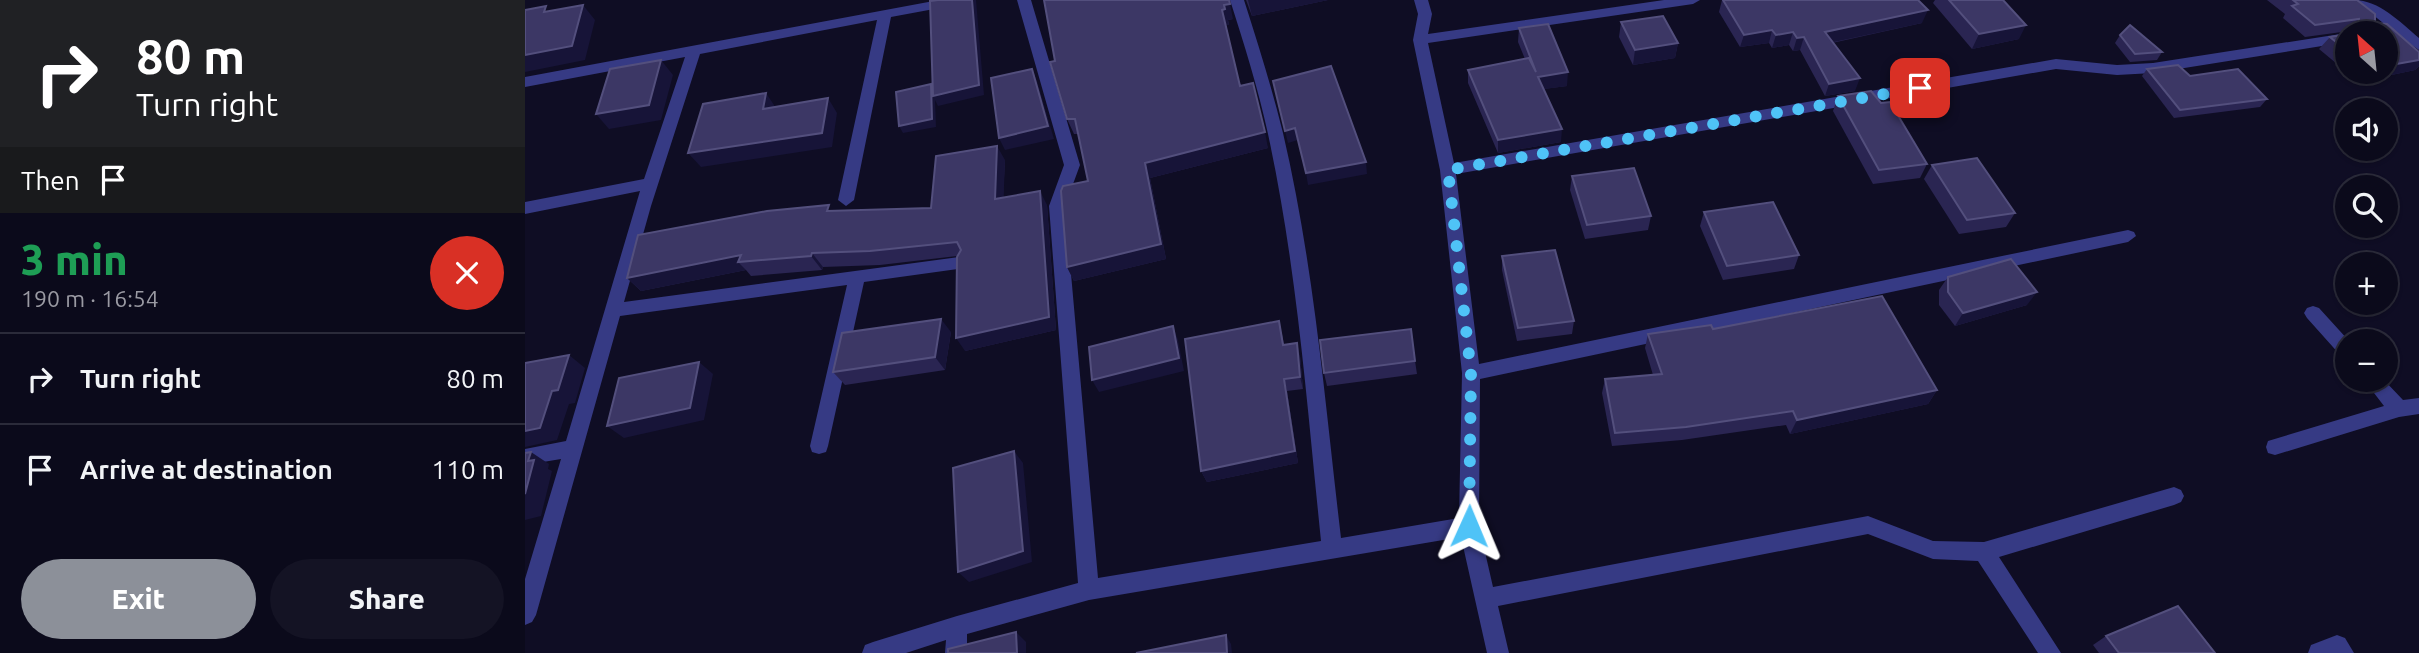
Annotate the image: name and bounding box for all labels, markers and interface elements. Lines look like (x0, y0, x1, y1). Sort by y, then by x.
north arrow (2335, 21, 2397, 84)
map controls (2335, 21, 2398, 392)
icon: right (21, 28, 112, 119)
text: 80 m (136, 28, 245, 83)
pin (1890, 58, 1950, 118)
icon: arrive (1901, 69, 1939, 107)
text: Turn right (136, 86, 278, 122)
button: sound (2335, 98, 2398, 161)
icon: arrive (94, 161, 132, 199)
text: Then (21, 166, 80, 195)
button: search (2335, 175, 2398, 238)
text: 3 min (21, 236, 128, 283)
button: close (430, 236, 504, 310)
button: + (2335, 252, 2398, 315)
text: 190 m · 16:54 (21, 286, 159, 311)
button: − (2335, 329, 2398, 392)
icon: right (21, 360, 59, 398)
text: Turn right (80, 364, 201, 393)
text: 80 m (446, 364, 504, 393)
icon: arrive (21, 451, 59, 489)
text: Arrive at destination (80, 455, 333, 484)
text: 110 m (432, 455, 504, 484)
position arrow (1432, 489, 1506, 563)
button: Exit (21, 559, 256, 639)
button: Share (270, 559, 504, 639)

